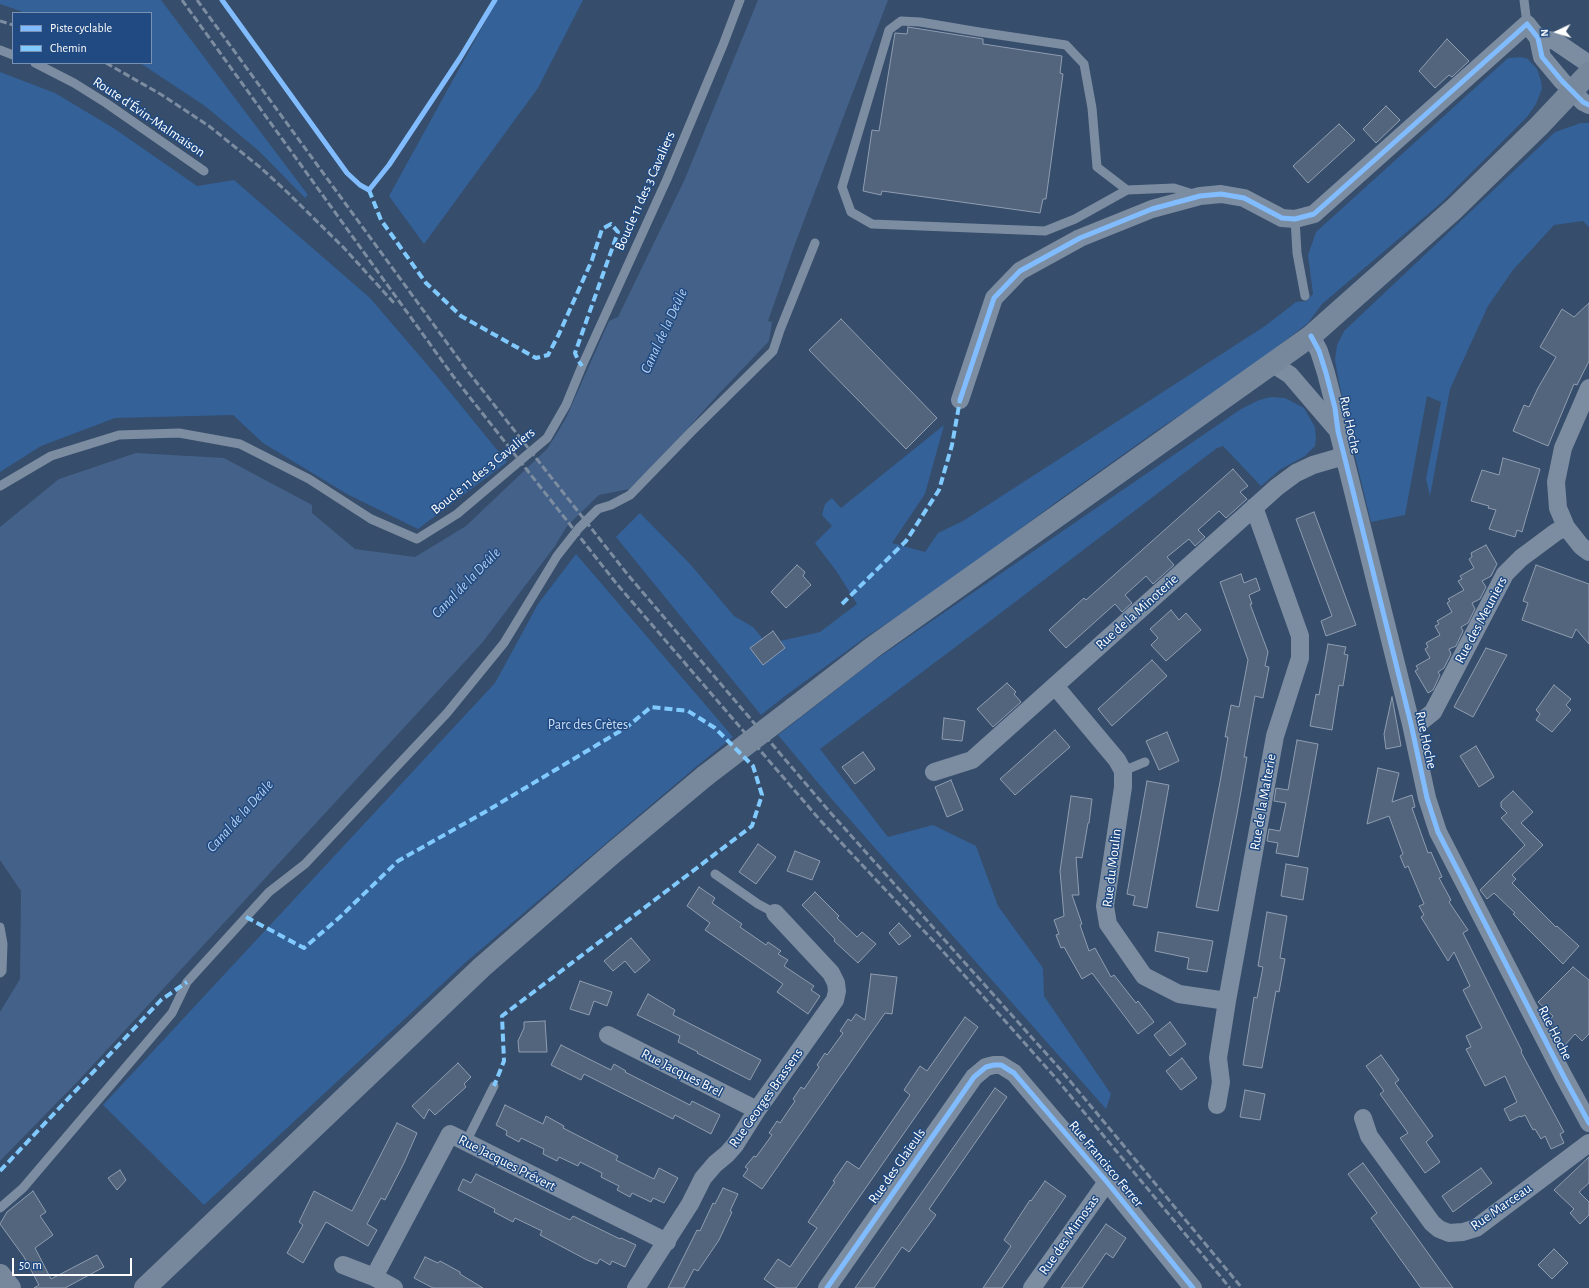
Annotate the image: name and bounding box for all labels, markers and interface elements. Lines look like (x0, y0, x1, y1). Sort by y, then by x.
legend (12, 12, 152, 64)
north arrow (1537, 12, 1577, 52)
text: Piste cyclable (50, 22, 112, 34)
text: N (1539, 29, 1550, 37)
text: Chemin (50, 42, 87, 54)
street label: Route d'Évin-Malmaison (90, 73, 208, 161)
street label: Boucle 11 des 3 Cavaliers (611, 129, 679, 253)
water label: Canal de la Deûle (636, 286, 692, 376)
street label: Rue Hoche (1336, 395, 1364, 455)
street label: Boucle 11 des 3 Cavaliers (428, 424, 538, 518)
water label: Canal de la Deûle (428, 544, 504, 622)
street label: Rue de la Minoterie (1092, 571, 1182, 653)
street label: Rue des Meuniers (1451, 574, 1511, 666)
street label: Rue Hoche (1412, 710, 1440, 770)
park label: Parc des Crètes (548, 717, 628, 733)
street label: Rue de la Malterie (1246, 753, 1280, 851)
water label: Canal de la Deûle (203, 776, 277, 856)
street label: Rue du Moulin (1099, 828, 1125, 908)
street label: Rue Hoche (1534, 1003, 1576, 1063)
street label: Rue Jacques Brel (638, 1045, 726, 1101)
street label: Rue Georges Brassens (725, 1045, 807, 1151)
street label: Rue Francisco Ferrer (1065, 1117, 1147, 1211)
street label: Rue des Glaïeuls (865, 1125, 929, 1207)
street label: Rue Jacques Prévert (456, 1131, 558, 1195)
street label: Rue Marceau (1467, 1180, 1535, 1234)
street label: Rue des Mimosas (1035, 1192, 1103, 1278)
scale bar (14, 1250, 134, 1276)
text: 50 m (19, 1259, 42, 1271)

